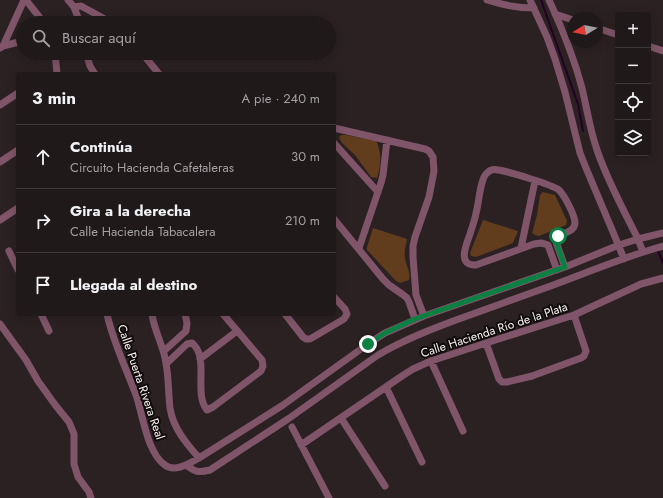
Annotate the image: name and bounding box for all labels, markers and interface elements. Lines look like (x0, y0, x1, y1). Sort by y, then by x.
north arrow (567, 12, 603, 48)
map controls (615, 12, 651, 156)
button: + (615, 12, 651, 48)
search box (16, 16, 336, 60)
icon: search (30, 27, 52, 49)
text: Buscar aquí (62, 27, 136, 49)
button: − (615, 48, 651, 84)
button: locate (615, 84, 651, 120)
text: 3 min (32, 86, 76, 110)
text: A pie · 240 m (242, 89, 320, 108)
button: layers (615, 120, 651, 156)
text: Continúa (70, 136, 132, 158)
icon: ahead (32, 146, 54, 168)
text: 30 m (291, 147, 320, 166)
text: Circuito Hacienda Cafetaleras (70, 158, 234, 177)
text: Gira a la derecha (70, 200, 191, 222)
icon: right (32, 210, 54, 232)
text: 210 m (285, 211, 320, 230)
text: Calle Hacienda Tabacalera (70, 222, 215, 241)
route start (549, 227, 567, 245)
icon: arrive (32, 274, 54, 296)
text: Llegada al destino (70, 274, 197, 296)
street label: Calle Hacienda Río de la Plata (418, 298, 570, 362)
street label: Calle Puerta Rivera Real (113, 322, 169, 442)
route end (359, 335, 377, 353)

